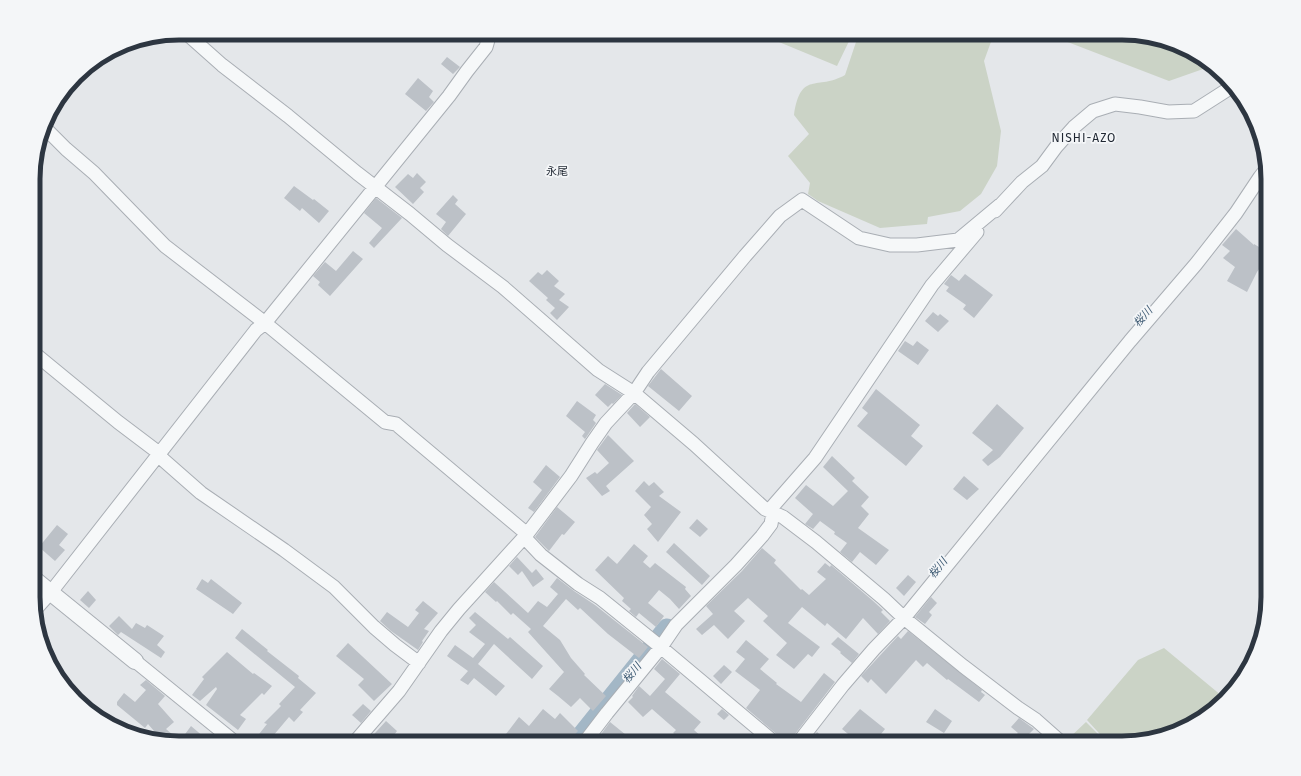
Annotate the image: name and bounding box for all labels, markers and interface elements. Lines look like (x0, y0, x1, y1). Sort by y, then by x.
district label: NISHI-AZO (1052, 131, 1116, 145)
district label: 永尾 (546, 165, 568, 178)
water label: 桜川 (1131, 304, 1156, 330)
water label: 桜川 (926, 555, 951, 581)
water label: 桜川 (620, 660, 645, 686)

